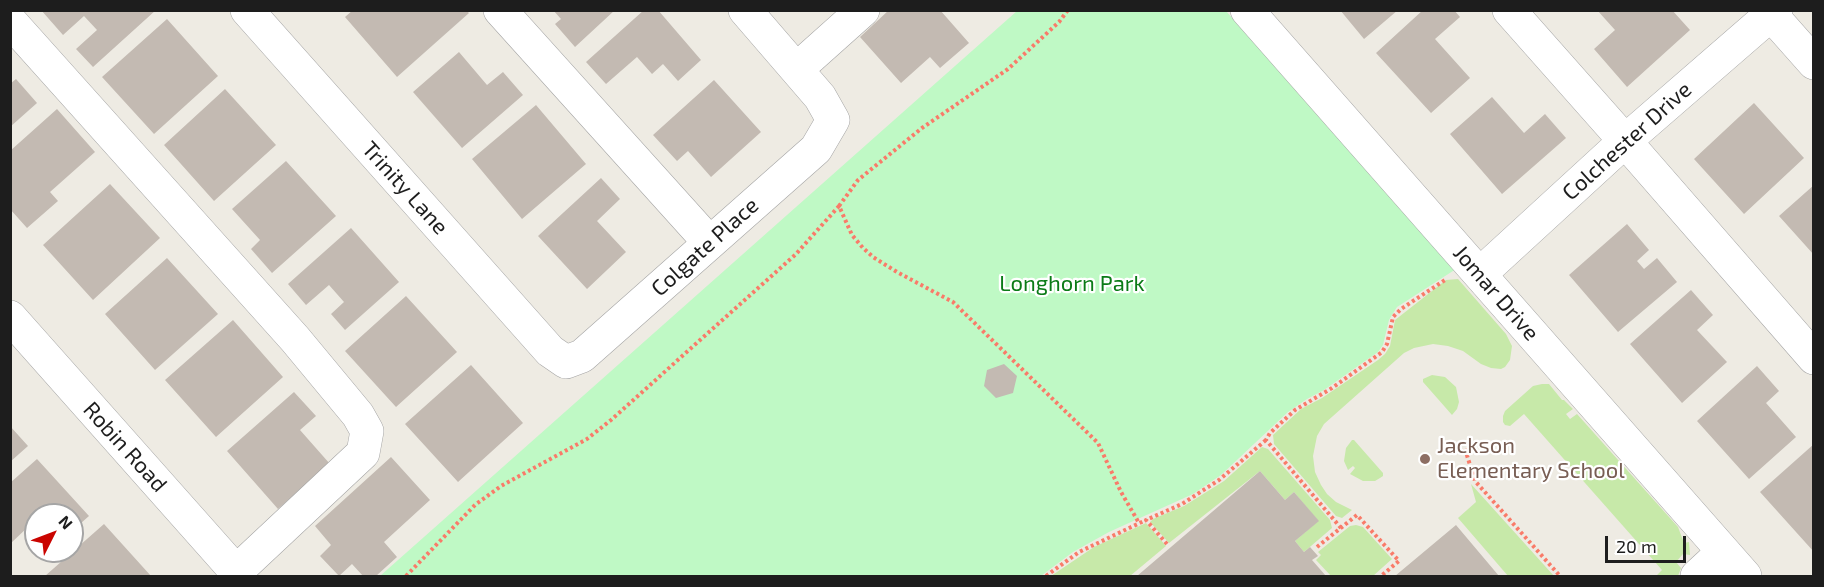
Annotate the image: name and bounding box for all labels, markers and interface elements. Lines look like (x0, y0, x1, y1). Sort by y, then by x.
street label: Colchester Drive (1557, 76, 1697, 206)
street label: Trinity Lane (356, 136, 454, 240)
street label: Colgate Place (646, 192, 764, 302)
street label: Jomar Drive (1448, 240, 1544, 346)
park label: Longhorn Park (999, 271, 1145, 297)
street label: Robin Road (78, 396, 172, 498)
place label: Jackson Elementary School (1437, 433, 1625, 484)
marker: Jackson Elementary School (1418, 452, 1432, 466)
north arrow (24, 503, 84, 563)
text: N (55, 511, 77, 533)
scale bar (1608, 524, 1689, 562)
text: 20 m (1616, 535, 1657, 557)

